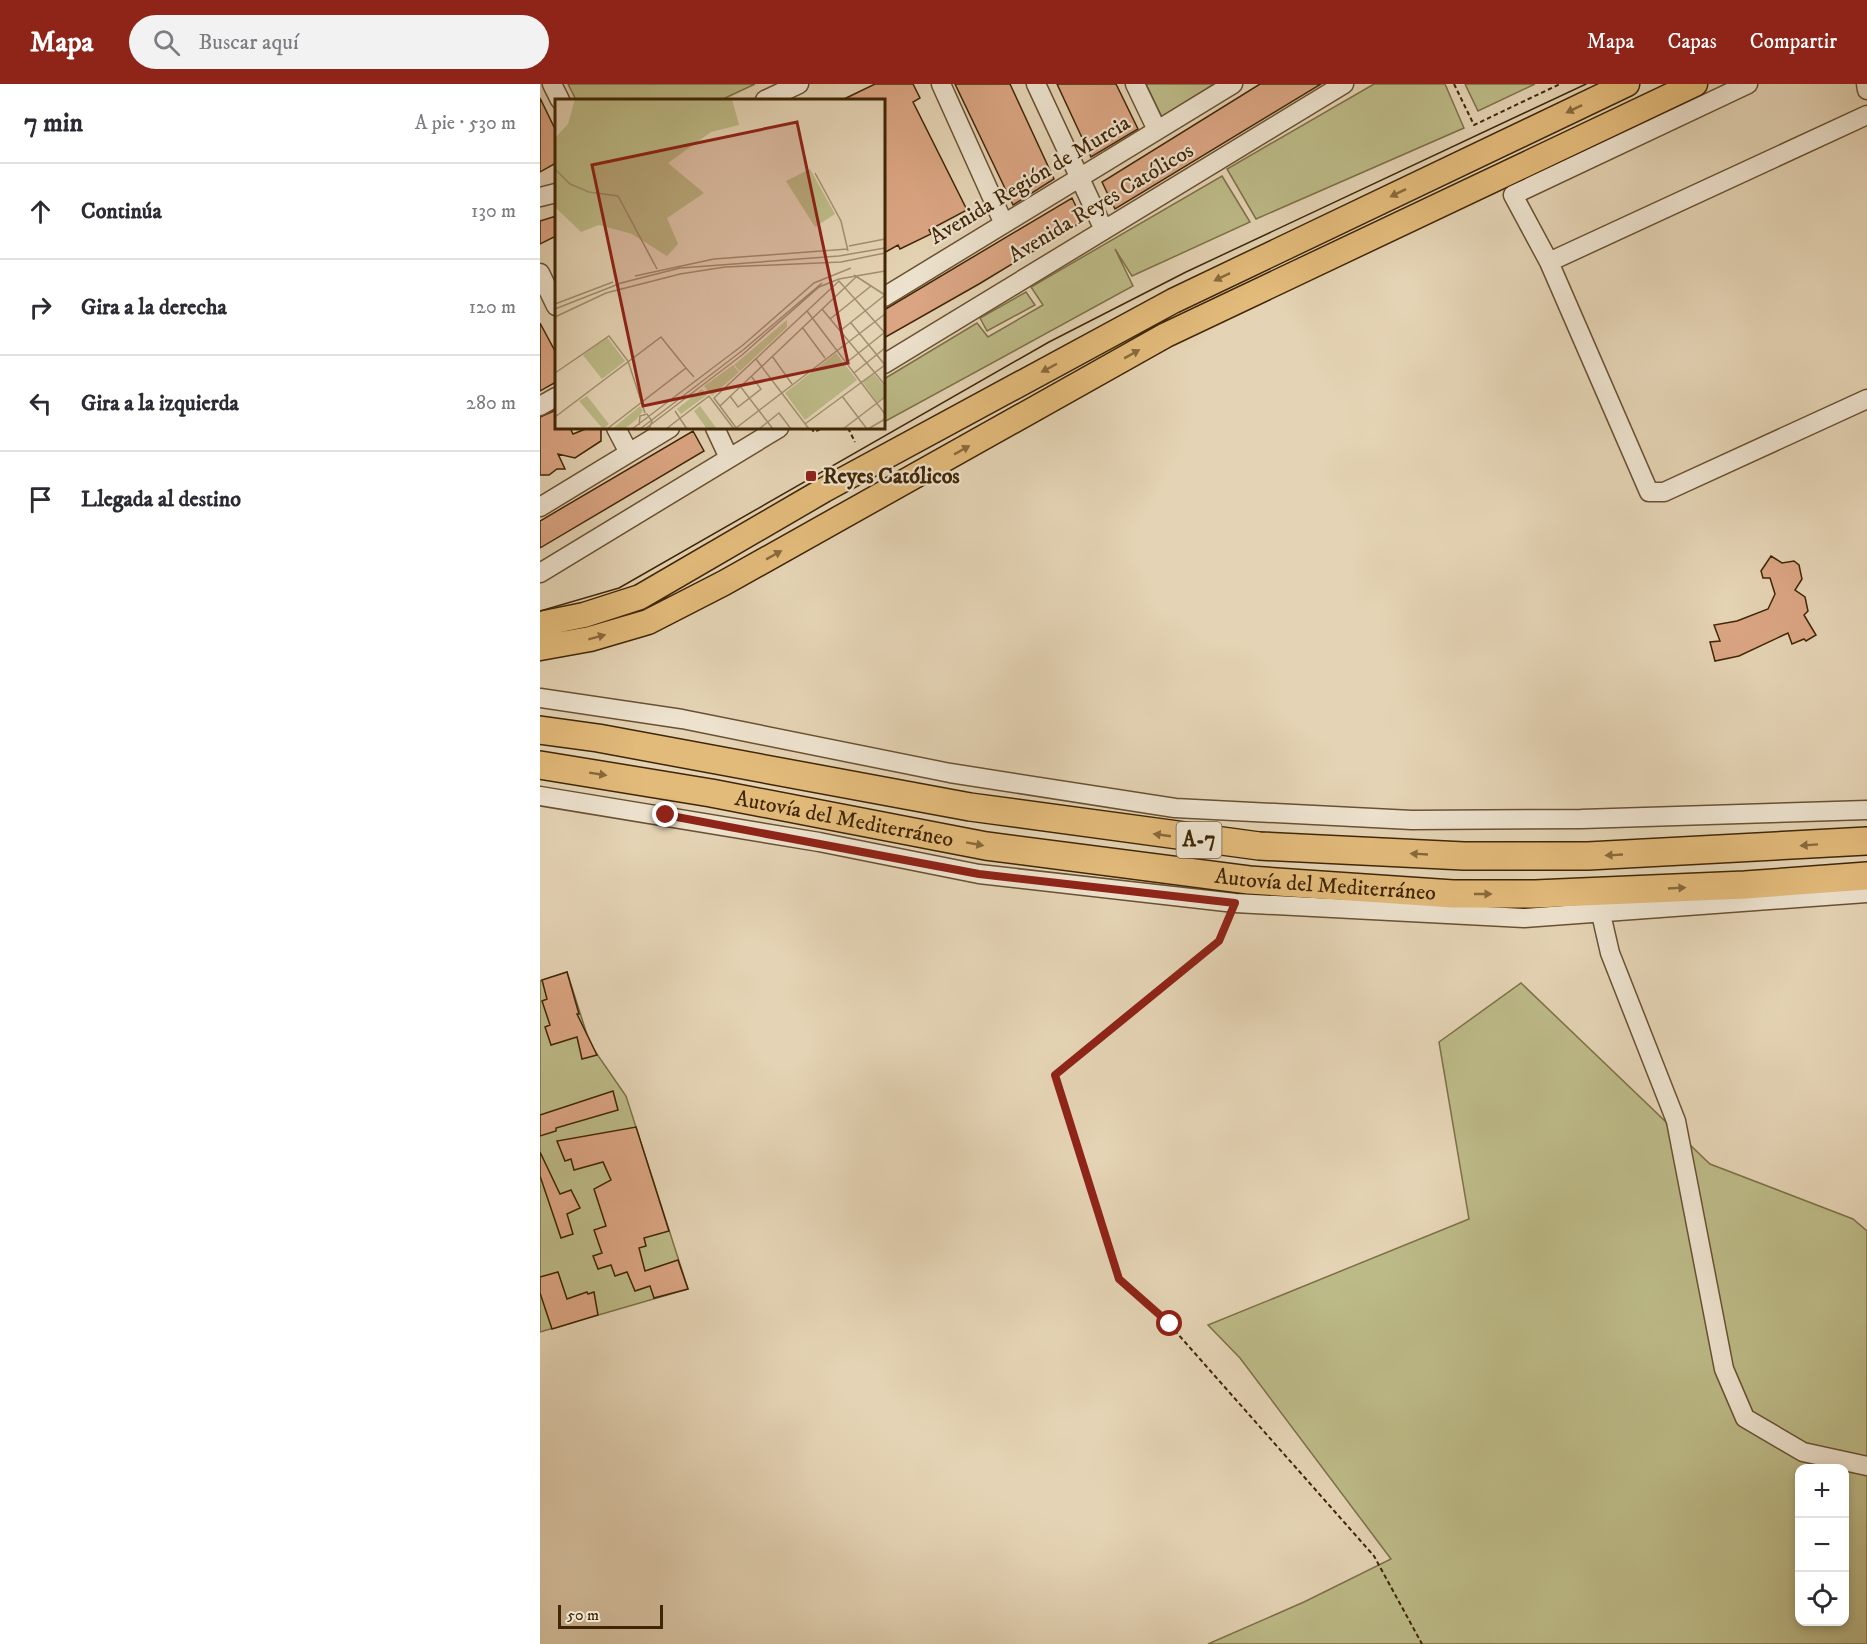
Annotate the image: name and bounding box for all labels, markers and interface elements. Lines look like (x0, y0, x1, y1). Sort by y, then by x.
search box (129, 15, 549, 69)
text: Mapa (30, 25, 93, 60)
icon: search (150, 26, 183, 59)
text: Buscar aquí (198, 29, 299, 56)
text: Mapa (1587, 29, 1634, 55)
text: Capas (1667, 29, 1717, 55)
text: Compartir (1750, 29, 1837, 55)
inset map (555, 99, 885, 429)
one-way arrow (1565, 105, 1582, 114)
text: 7 min (24, 107, 83, 140)
street label: Avenida Región de Murcia (925, 109, 1136, 251)
text: A pie · 530 m (415, 111, 516, 136)
street label: Avenida Reyes Católicos (1004, 137, 1198, 269)
one-way arrow (1389, 188, 1407, 198)
icon: ahead (24, 195, 57, 228)
text: Continúa (81, 198, 162, 225)
text: 130 m (471, 199, 516, 224)
one-way arrow (1214, 273, 1231, 282)
icon: right (24, 291, 57, 324)
text: Gira a la derecha (81, 294, 227, 321)
text: 120 m (469, 295, 516, 320)
one-way arrow (1124, 349, 1141, 359)
one-way arrow (1040, 363, 1057, 373)
icon: left (24, 387, 57, 420)
text: Gira a la izquierda (81, 390, 239, 417)
text: 280 m (466, 391, 516, 416)
one-way arrow (954, 445, 971, 455)
place label: Reyes Católicos (823, 463, 960, 490)
marker: Reyes Católicos (804, 469, 818, 483)
icon: arrive (24, 483, 57, 516)
text: Llegada al destino (81, 486, 241, 513)
one-way arrow (766, 550, 782, 561)
one-way arrow (588, 631, 606, 641)
one-way arrow (588, 770, 607, 779)
street label: Autovía del Mediterráneo (733, 784, 956, 853)
route end (652, 801, 678, 827)
road number: A-7 (1176, 822, 1222, 858)
one-way arrow (1152, 830, 1171, 839)
one-way arrow (966, 840, 985, 849)
one-way arrow (1799, 840, 1818, 850)
one-way arrow (1410, 849, 1429, 859)
one-way arrow (1604, 851, 1623, 860)
street label: Autovía del Mediterráneo (1213, 862, 1437, 906)
one-way arrow (1668, 884, 1687, 893)
one-way arrow (1473, 889, 1492, 899)
route start (1156, 1310, 1182, 1336)
map controls (1795, 1464, 1849, 1626)
button: + (1795, 1464, 1849, 1518)
button: − (1795, 1518, 1849, 1572)
button: locate (1795, 1572, 1849, 1626)
scale bar (558, 1602, 663, 1630)
text: 50 m (567, 1605, 599, 1625)

